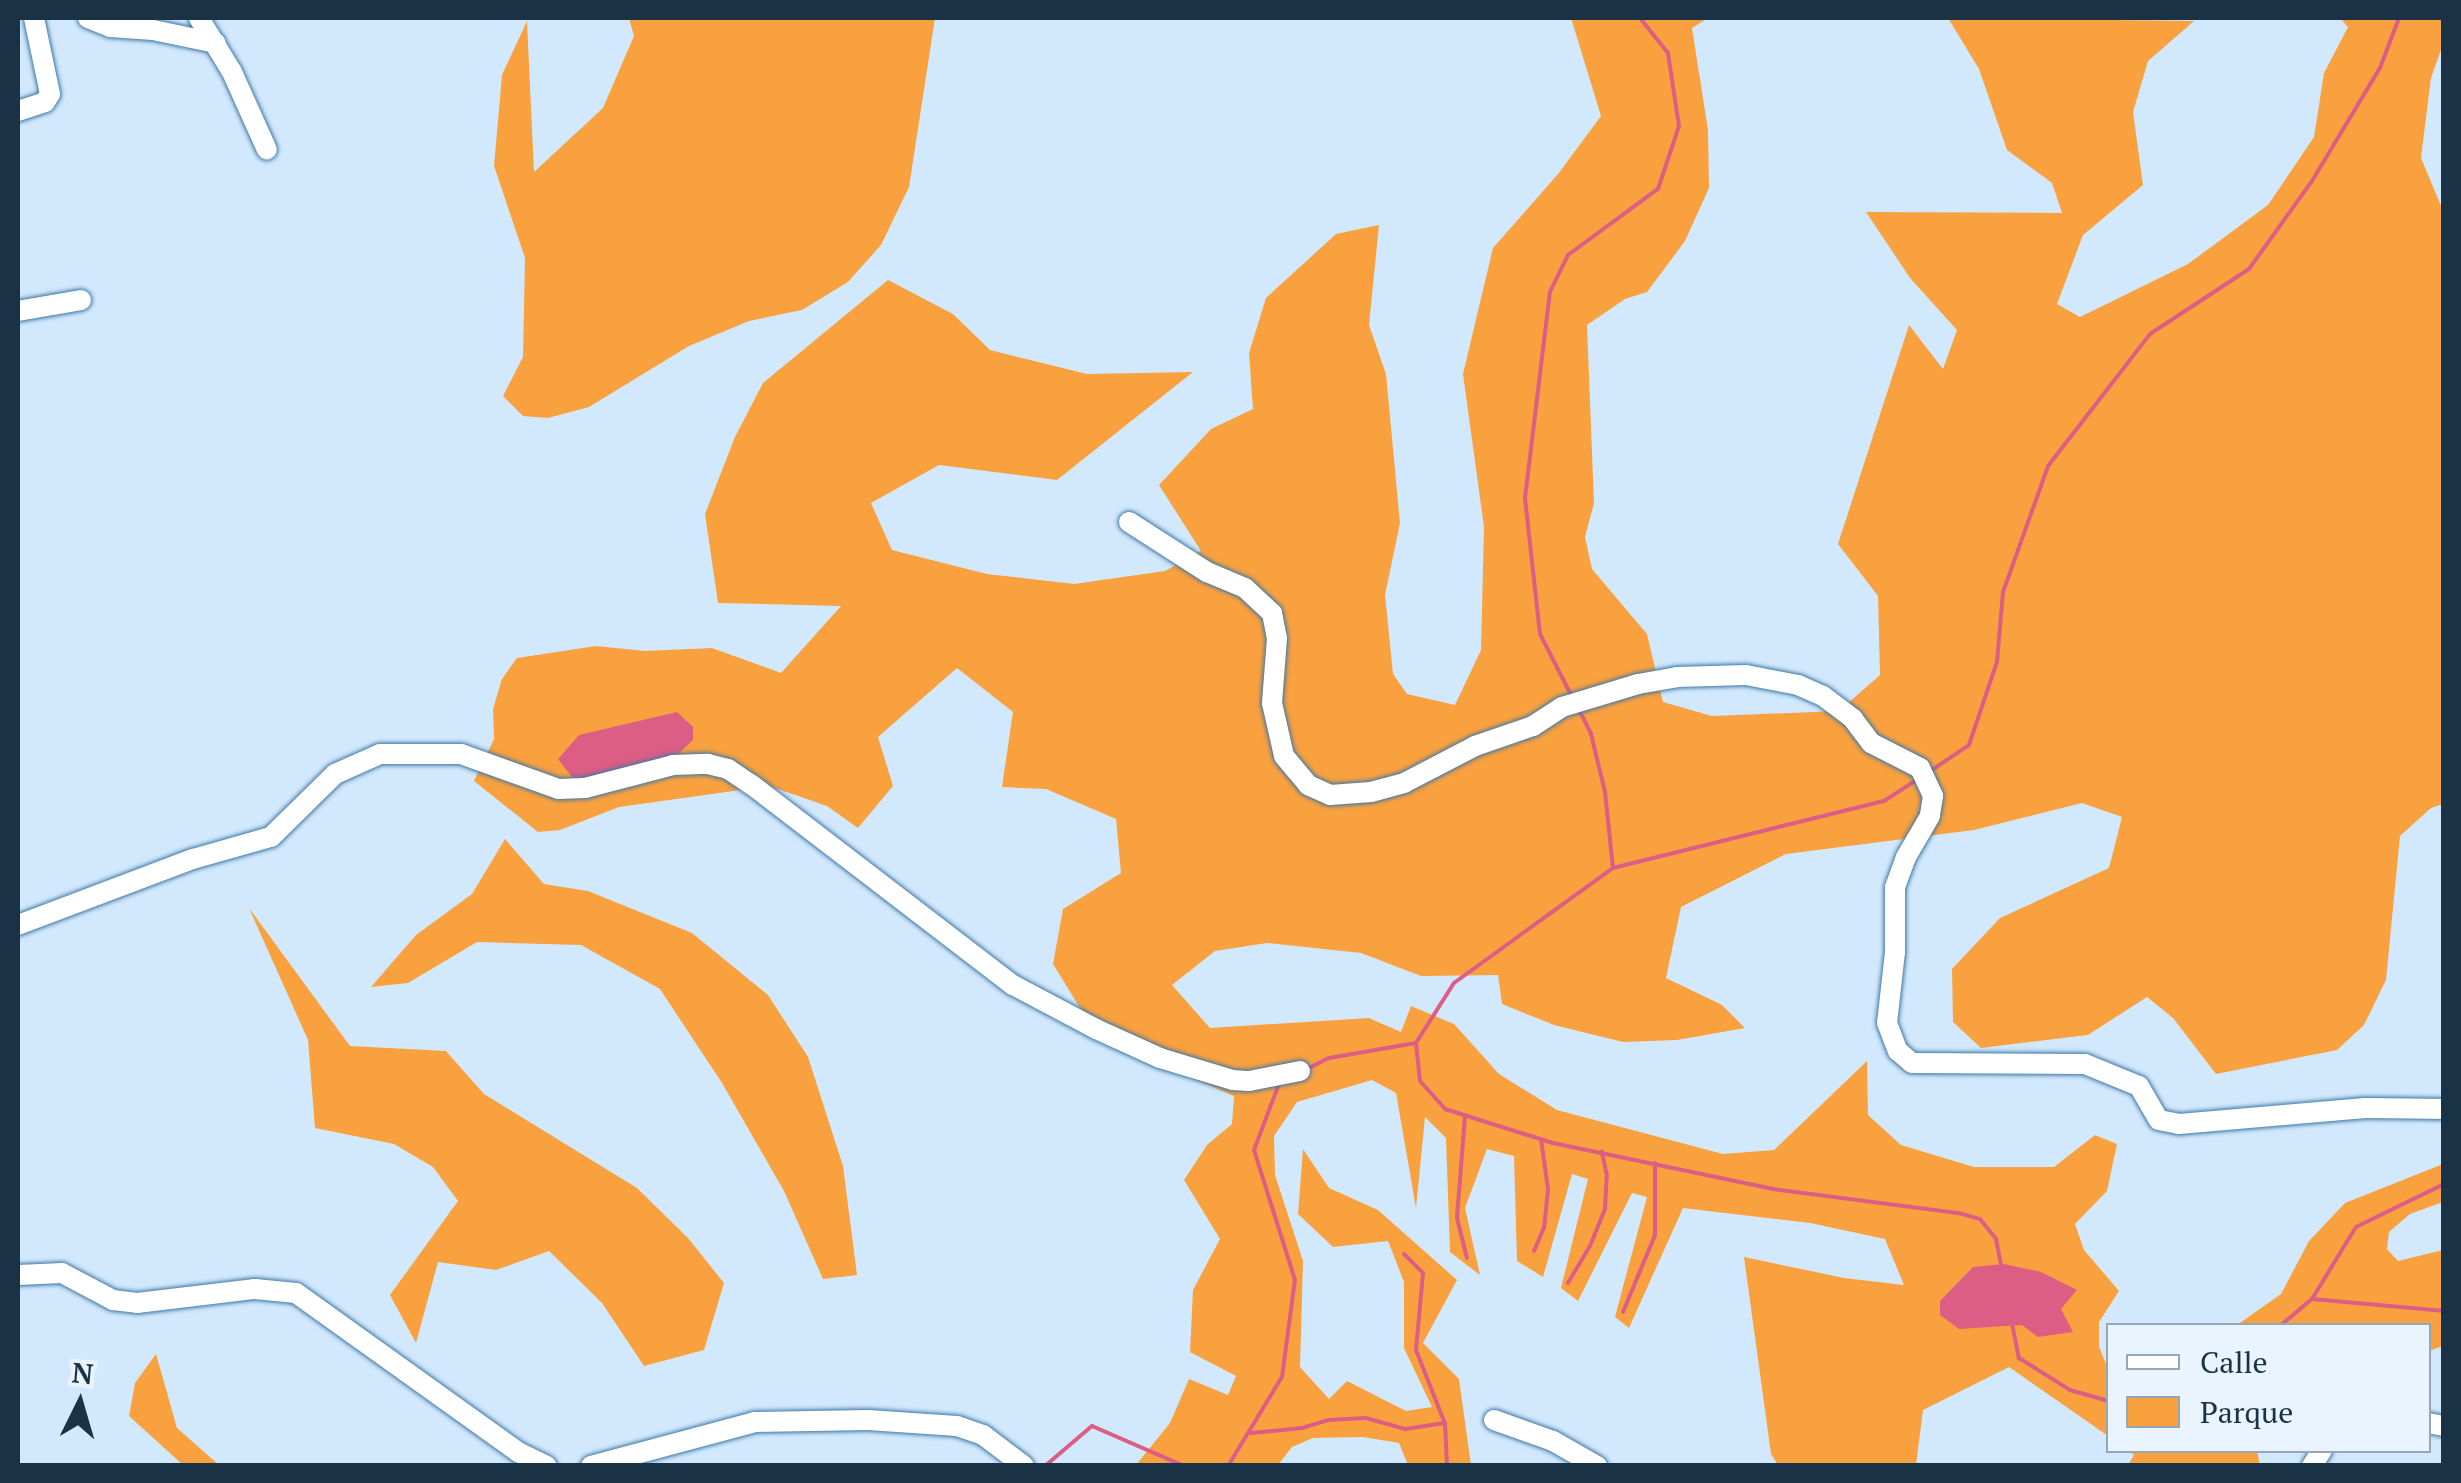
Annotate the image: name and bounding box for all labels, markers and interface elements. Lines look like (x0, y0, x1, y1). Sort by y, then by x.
legend (2106, 1323, 2431, 1453)
text: Calle (2200, 1342, 2268, 1382)
north arrow (30, 1353, 130, 1453)
text: N (70, 1353, 95, 1392)
text: Parque (2200, 1392, 2293, 1432)

